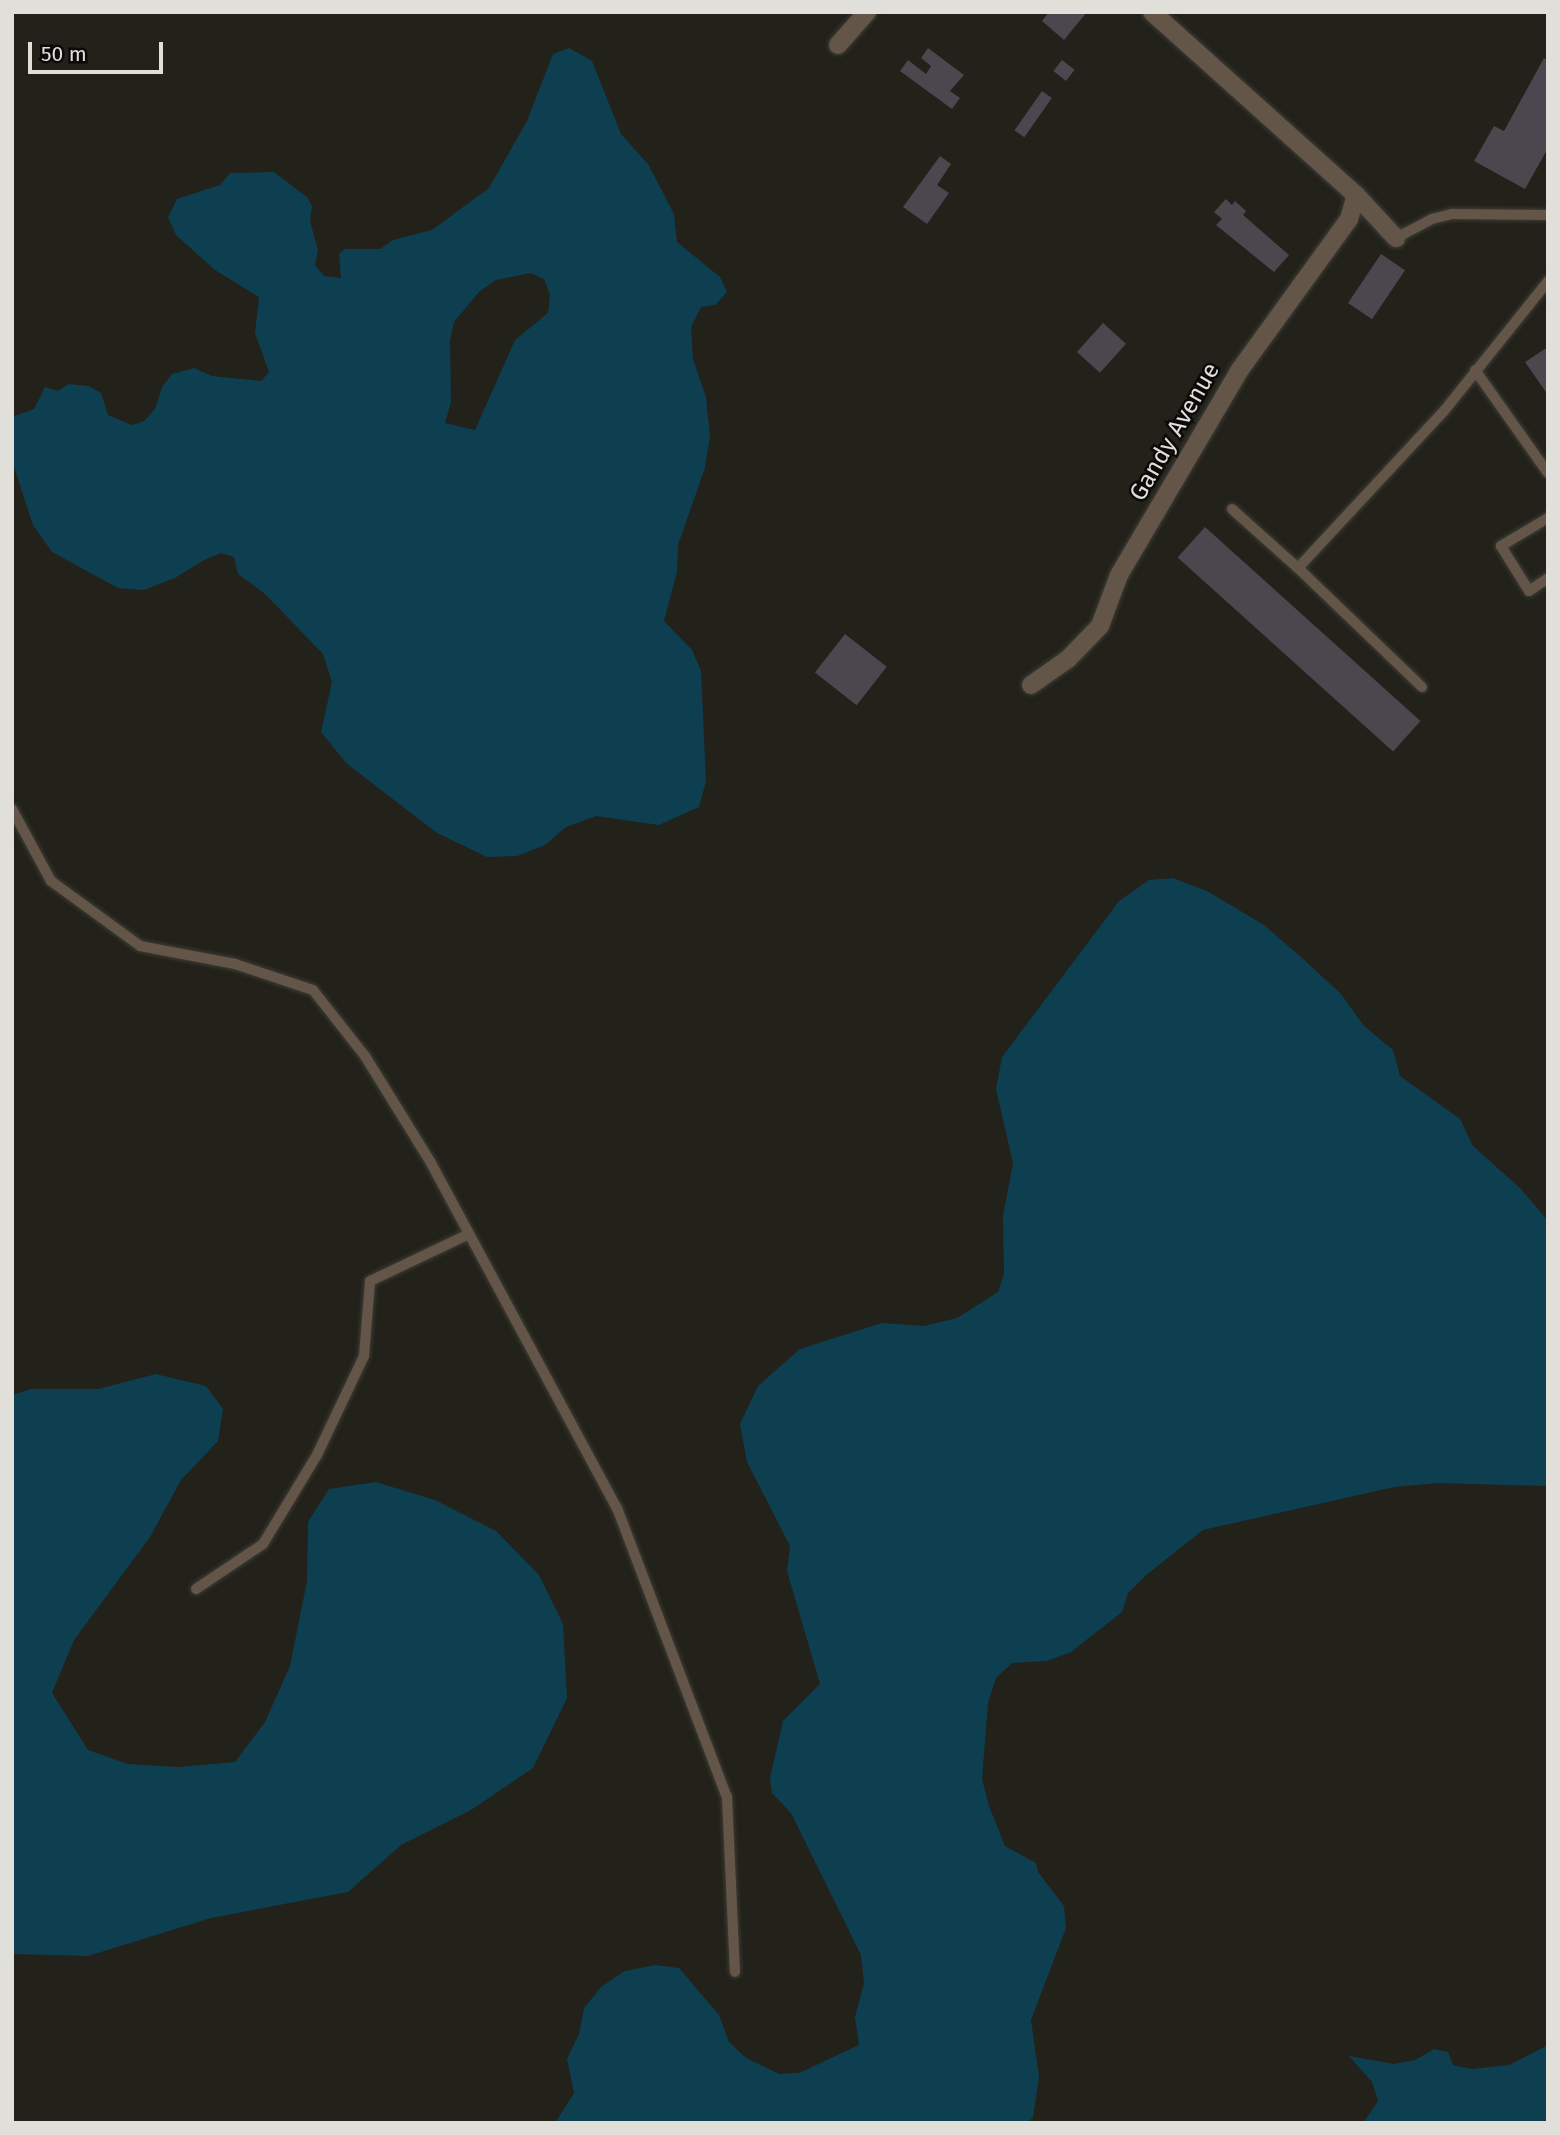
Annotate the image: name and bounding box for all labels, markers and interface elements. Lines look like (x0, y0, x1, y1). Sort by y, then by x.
scale bar (32, 28, 166, 72)
text: 50 m (41, 41, 87, 67)
street label: Gandy Avenue (1124, 358, 1226, 506)

